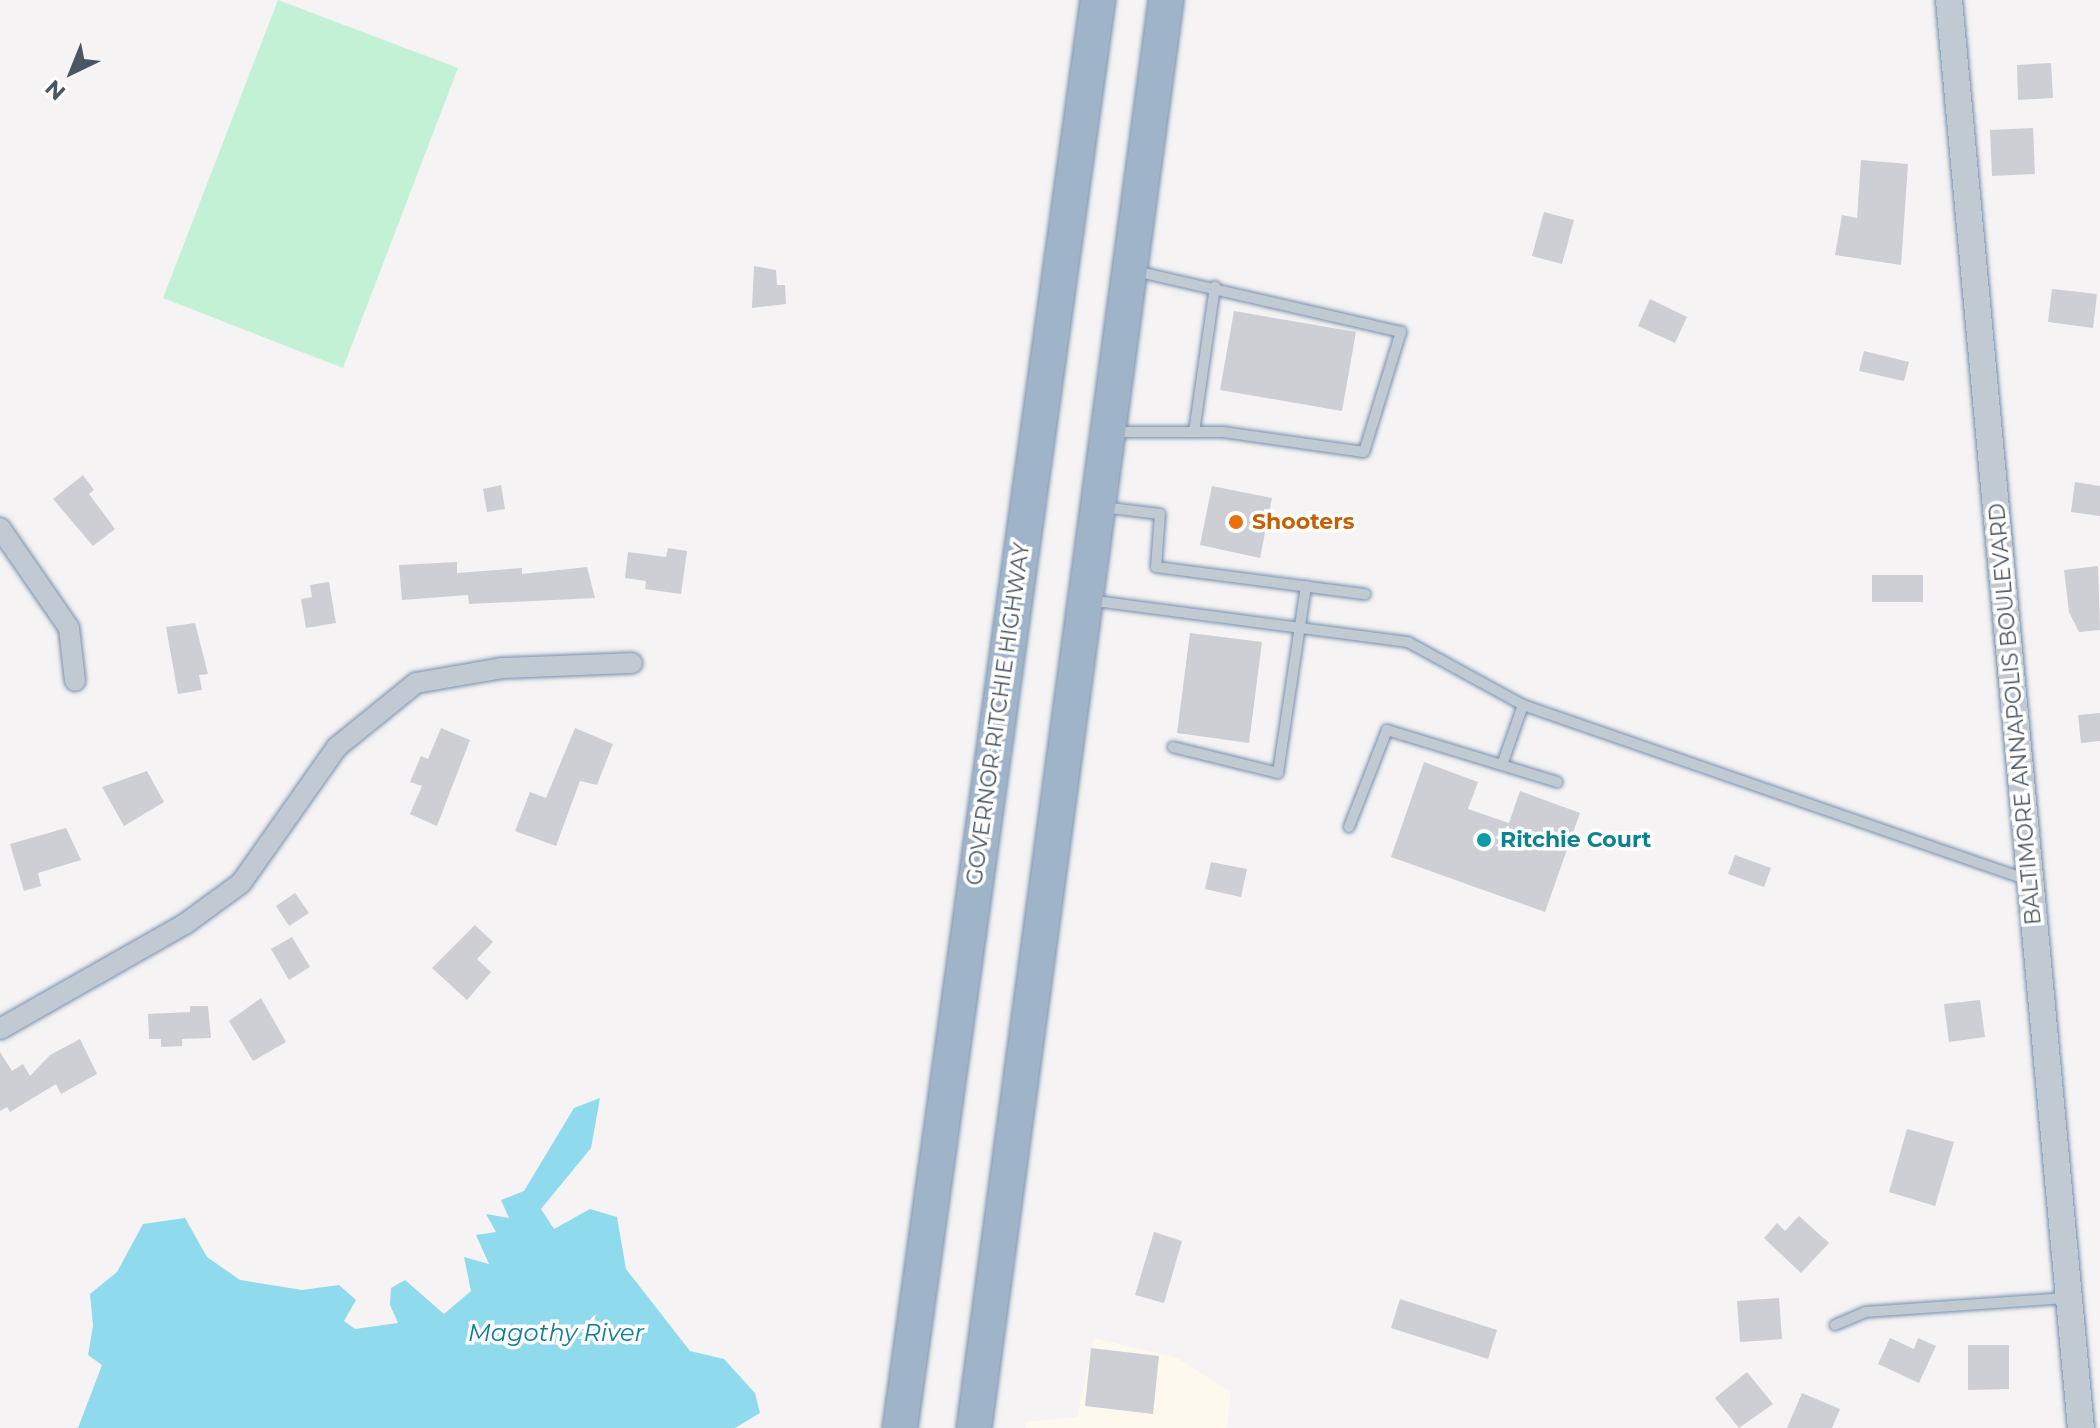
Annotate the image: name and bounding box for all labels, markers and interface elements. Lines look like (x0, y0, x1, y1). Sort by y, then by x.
north arrow (32, 32, 112, 112)
text: N (40, 74, 71, 106)
street label: BALTIMORE ANNAPOLIS BOULEVARD (1983, 502, 2047, 926)
place label: Shooters (1252, 509, 1354, 535)
marker: Shooters (1227, 513, 1245, 531)
street label: GOVERNOR RITCHIE HIGHWAY (961, 541, 1035, 887)
place label: Ritchie Court (1500, 827, 1651, 853)
marker: Ritchie Court (1475, 831, 1493, 849)
water label: Magothy River (468, 1319, 644, 1347)

